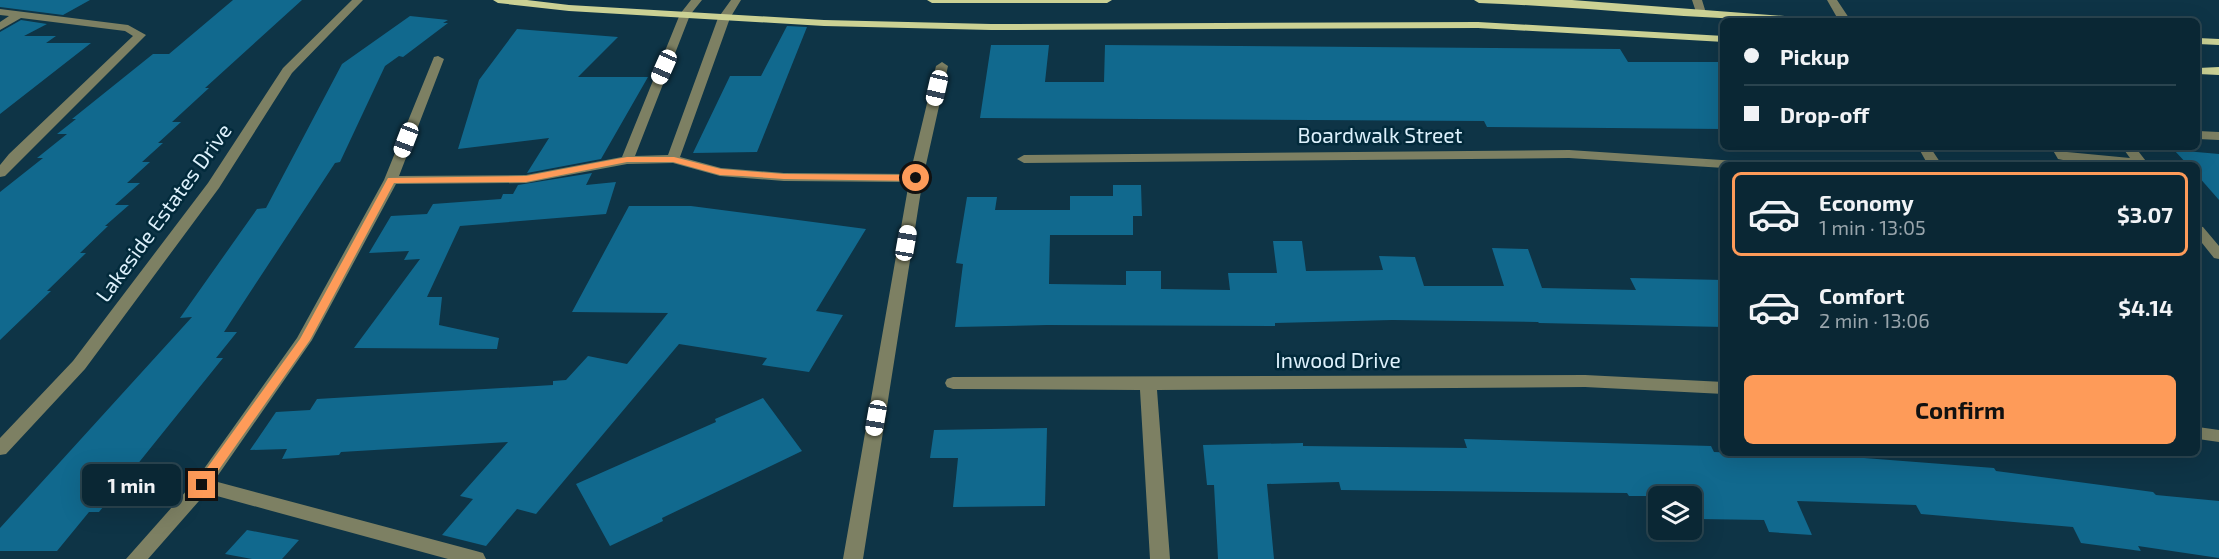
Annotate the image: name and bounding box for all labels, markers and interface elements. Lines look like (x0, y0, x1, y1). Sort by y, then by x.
text: Pickup (1780, 43, 1849, 69)
car (648, 47, 680, 87)
car (924, 68, 950, 108)
text: Drop-off (1780, 101, 1869, 127)
street label: Lakeside Estates Drive (90, 118, 236, 306)
car (391, 120, 421, 160)
street label: Boardwalk Street (1297, 122, 1463, 147)
route start (902, 164, 929, 191)
icon: car (1747, 187, 1801, 241)
text: Economy (1819, 189, 1914, 215)
text: $3.07 (2117, 201, 2173, 227)
text: 1 min · 13:05 (1819, 215, 1926, 239)
car (894, 224, 918, 262)
icon: car (1747, 280, 1801, 334)
text: Comfort (1819, 282, 1904, 308)
text: $4.14 (2118, 294, 2173, 320)
text: 2 min · 13:06 (1819, 308, 1930, 332)
street label: Inwood Drive (1275, 347, 1401, 372)
button: Confirm (1744, 375, 2176, 444)
car (864, 399, 888, 437)
callout: 1 min (82, 464, 181, 506)
route end (188, 471, 215, 498)
text: 1 min (107, 473, 156, 497)
map controls (1648, 486, 1702, 540)
button: layers (1648, 486, 1702, 540)

